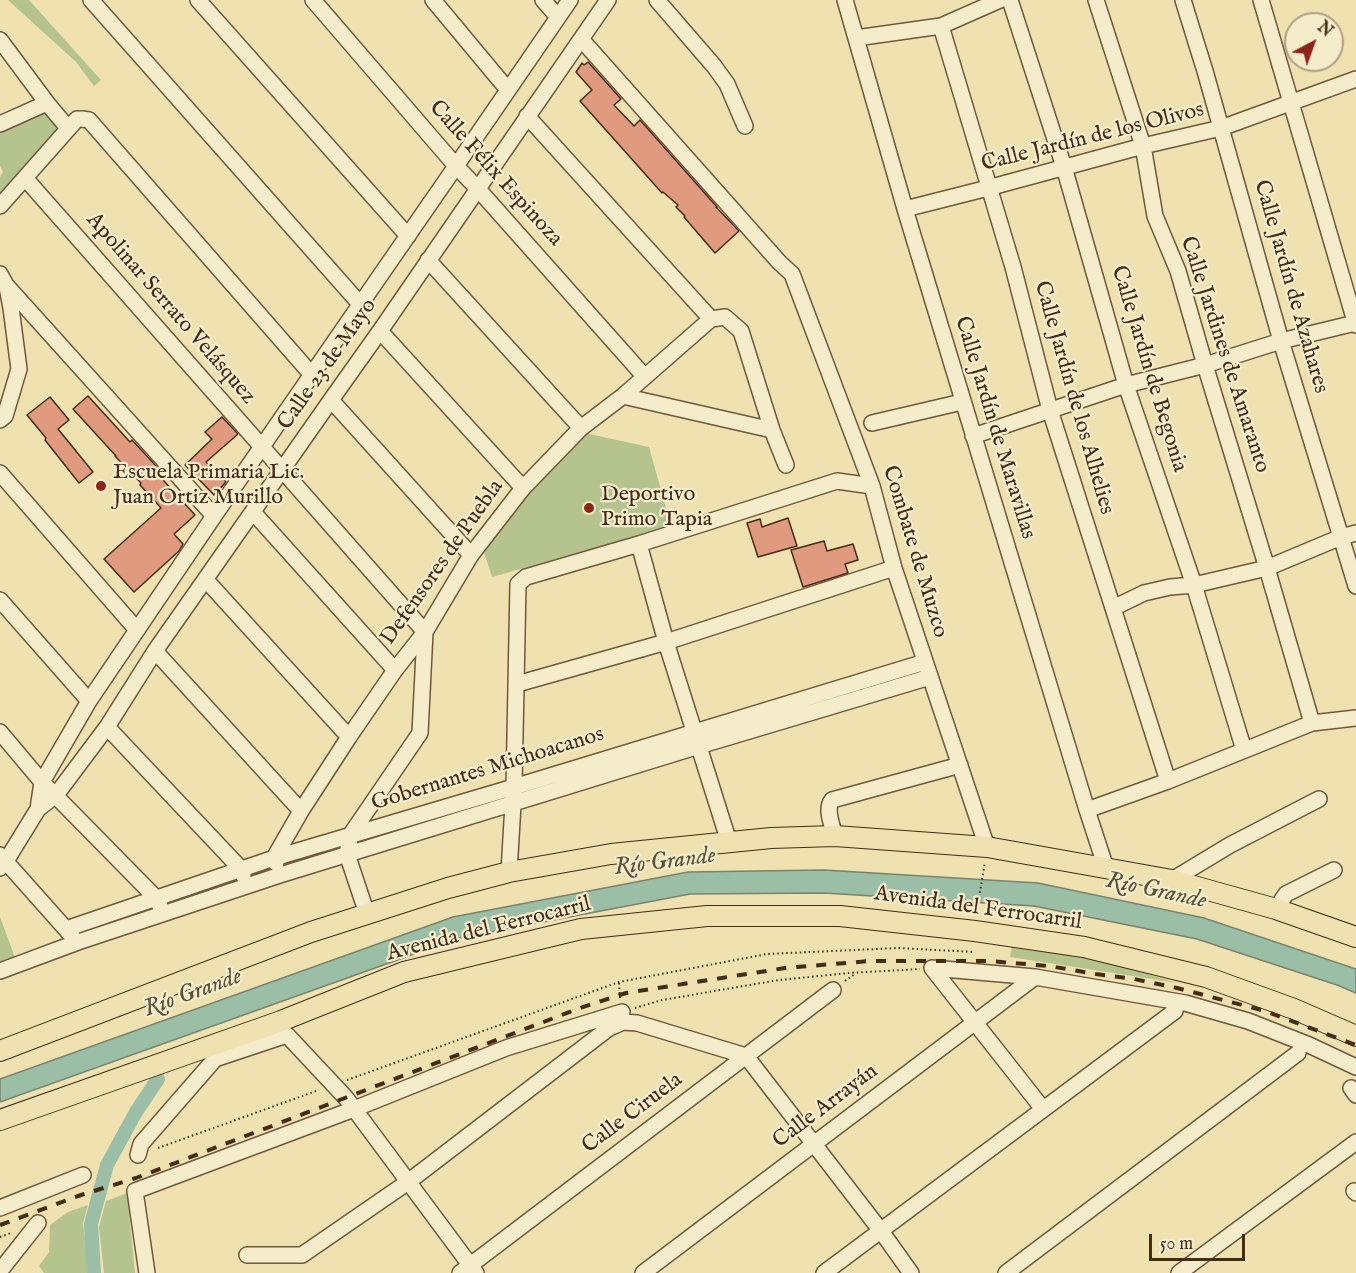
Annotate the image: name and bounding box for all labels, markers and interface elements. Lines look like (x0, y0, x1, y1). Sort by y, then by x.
north arrow (1284, 12, 1344, 72)
text: N (1313, 18, 1336, 42)
street label: Calle Félix Espinoza (423, 96, 567, 252)
street label: Calle Jardín de los Olivos (979, 98, 1207, 178)
street label: Calle Jardín de Azahares (1247, 177, 1333, 397)
street label: Apolinar Serrato Velásquez (80, 208, 260, 410)
street label: Calle Jardines de Amaranto (1173, 234, 1275, 476)
street label: Calle Jardín de Begonia (1104, 263, 1192, 475)
street label: Calle Jardín de los Alhelies (1027, 278, 1119, 518)
street label: Calle 23 de Mayo (273, 294, 383, 436)
street label: Calle Jardín de Maravillas (948, 314, 1040, 542)
place label: Escuela Primaria Lic. Juan Ortiz Murillo (113, 460, 304, 512)
street label: Combate de Muzco (875, 463, 953, 641)
street label: Defensores de Puebla (376, 475, 510, 651)
marker: Escuela Primaria Lic. Juan Ortiz Murillo (94, 479, 108, 493)
place label: Deportivo Primo Tapia (601, 482, 712, 534)
marker: Deportivo Primo Tapia (582, 501, 596, 515)
street label: Gobernantes Michoacanos (369, 722, 607, 818)
water label: Río Grande (613, 842, 717, 884)
water label: Río Grande (1103, 867, 1209, 917)
street label: Avenida del Ferrocarril (873, 881, 1083, 937)
street label: Avenida del Ferrocarril (384, 892, 594, 968)
water label: Río Grande (140, 963, 246, 1025)
street label: Calle Arrayán (768, 1059, 884, 1155)
street label: Calle Ciruela (578, 1068, 688, 1160)
scale bar (1152, 1222, 1248, 1260)
text: 50 m (1160, 1233, 1193, 1256)

